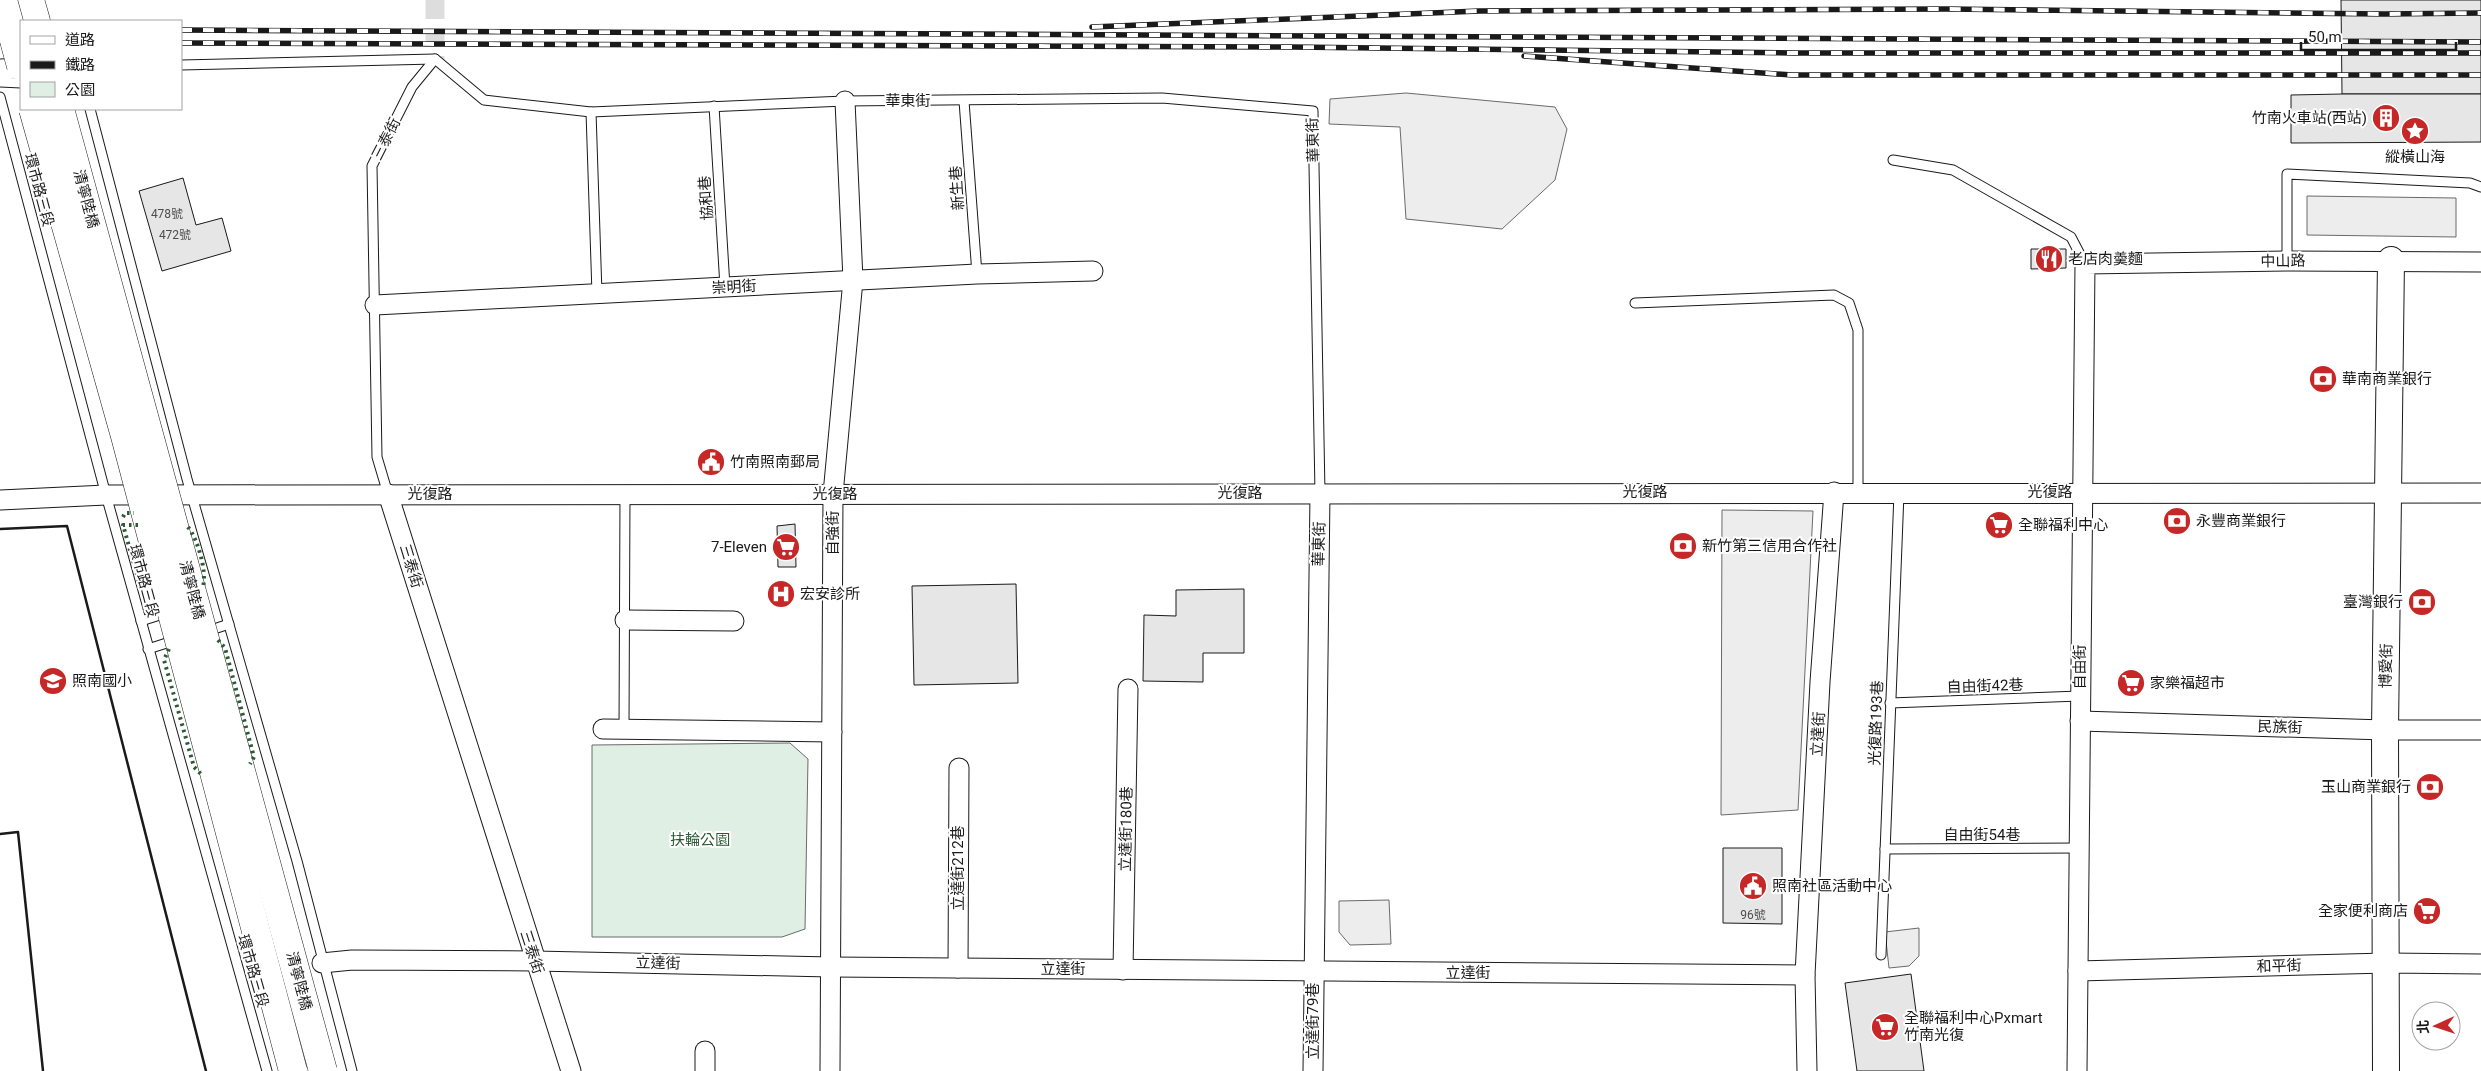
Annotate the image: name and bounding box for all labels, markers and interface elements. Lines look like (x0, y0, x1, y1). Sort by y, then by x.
legend (20, 20, 182, 110)
scale bar (2301, 20, 2456, 52)
text: 50 m (2308, 28, 2342, 46)
text: 道路 (65, 31, 95, 49)
text: 鐵路 (65, 56, 95, 74)
text: 公園 (65, 81, 95, 99)
street label: 華東街 (885, 92, 931, 110)
building icon: 竹南火車站(西站) (2371, 103, 2401, 133)
place label: 竹南火車站(西站) (2252, 109, 2367, 127)
street label: 三泰街 (368, 115, 404, 163)
place icon: 縱橫山海 (2400, 116, 2430, 146)
street label: 華東街 (1303, 117, 1323, 163)
place label: 縱橫山海 (2385, 148, 2445, 166)
street label: 環市路三段 (21, 151, 57, 229)
street label: 新生巷 (946, 165, 968, 211)
street label: 清寧陸橋 (70, 168, 102, 230)
street label: 協和巷 (695, 175, 717, 221)
house number: 478號 (151, 207, 183, 221)
house number: 472號 (159, 228, 191, 242)
restaurant icon: 老店肉羮麵 (2034, 244, 2064, 274)
place label: 老店肉羮麵 (2068, 250, 2143, 268)
street label: 中山路 (2260, 252, 2306, 270)
street label: 崇明街 (711, 277, 757, 297)
bank icon: 華南商業銀行 (2308, 364, 2338, 394)
place label: 華南商業銀行 (2342, 370, 2432, 388)
public building icon: 竹南照南郵局 (696, 447, 726, 477)
place label: 竹南照南郵局 (730, 453, 820, 471)
street label: 光復路 (1622, 483, 1668, 501)
street label: 光復路 (2027, 483, 2073, 501)
street label: 光復路 (1217, 484, 1263, 502)
street label: 光復路 (407, 485, 453, 503)
street label: 光復路 (812, 485, 858, 503)
bank icon: 永豐商業銀行 (2162, 506, 2192, 536)
street label: 自強街 (824, 510, 842, 556)
supermarket icon: 全聯福利中心 (1984, 510, 2014, 540)
place label: 永豐商業銀行 (2196, 512, 2286, 530)
place label: 全聯福利中心 (2018, 516, 2108, 534)
street label: 華東街 (1310, 521, 1328, 567)
bank icon: 新竹第三信用合作社 (1668, 531, 1698, 561)
supermarket icon: 7-Eleven (771, 532, 801, 562)
place label: 新竹第三信用合作社 (1702, 537, 1837, 555)
place label: 7-Eleven (711, 538, 767, 556)
street label: 環市路三段 (126, 542, 162, 620)
street label: 三泰街 (396, 542, 426, 590)
street label: 清寧陸橋 (176, 559, 208, 621)
hospital icon: 宏安診所 (766, 579, 796, 609)
place label: 宏安診所 (800, 585, 860, 603)
bank icon: 臺灣銀行 (2407, 587, 2437, 617)
place label: 臺灣銀行 (2343, 593, 2403, 611)
street label: 博愛街 (2377, 643, 2395, 689)
street label: 自由街 (2071, 644, 2089, 690)
school or university icon: 照南國小 (38, 666, 68, 696)
supermarket icon: 家樂福超市 (2116, 668, 2146, 698)
place label: 照南國小 (72, 672, 132, 690)
place label: 家樂福超市 (2150, 674, 2225, 692)
street label: 自由街42巷 (1946, 676, 2024, 696)
street label: 光復路193巷 (1866, 680, 1886, 766)
street label: 立達街 (1808, 711, 1828, 757)
street label: 民族街 (2257, 717, 2303, 737)
bank icon: 玉山商業銀行 (2415, 772, 2445, 802)
place label: 玉山商業銀行 (2321, 778, 2411, 796)
street label: 立達街180巷 (1116, 786, 1136, 872)
street label: 立達街212巷 (949, 825, 967, 911)
street label: 自由街54巷 (1944, 826, 2020, 844)
park label: 扶輪公園 (670, 831, 730, 849)
public building icon: 照南社區活動中心 (1738, 871, 1768, 901)
place label: 照南社區活動中心 (1772, 877, 1892, 895)
supermarket icon: 全家便利商店 (2412, 896, 2442, 926)
place label: 全家便利商店 (2318, 902, 2408, 920)
house number: 96號 (1740, 908, 1766, 922)
street label: 三泰街 (516, 928, 548, 976)
street label: 環市路三段 (234, 932, 272, 1010)
street label: 清寧陸橋 (283, 950, 315, 1012)
street label: 立達街 (635, 954, 681, 972)
street label: 和平街 (2256, 956, 2302, 976)
street label: 立達街 (1040, 960, 1086, 978)
street label: 立達街 (1445, 964, 1491, 982)
street label: 立達街79巷 (1304, 983, 1322, 1059)
north arrow (2411, 1001, 2461, 1051)
place label: 全聯福利中心Pxmart 竹南光復 (1904, 1009, 2043, 1044)
supermarket icon: 全聯福利中心Pxmart 竹南光復 (1870, 1012, 1900, 1042)
text: 北 (2415, 1019, 2431, 1034)

